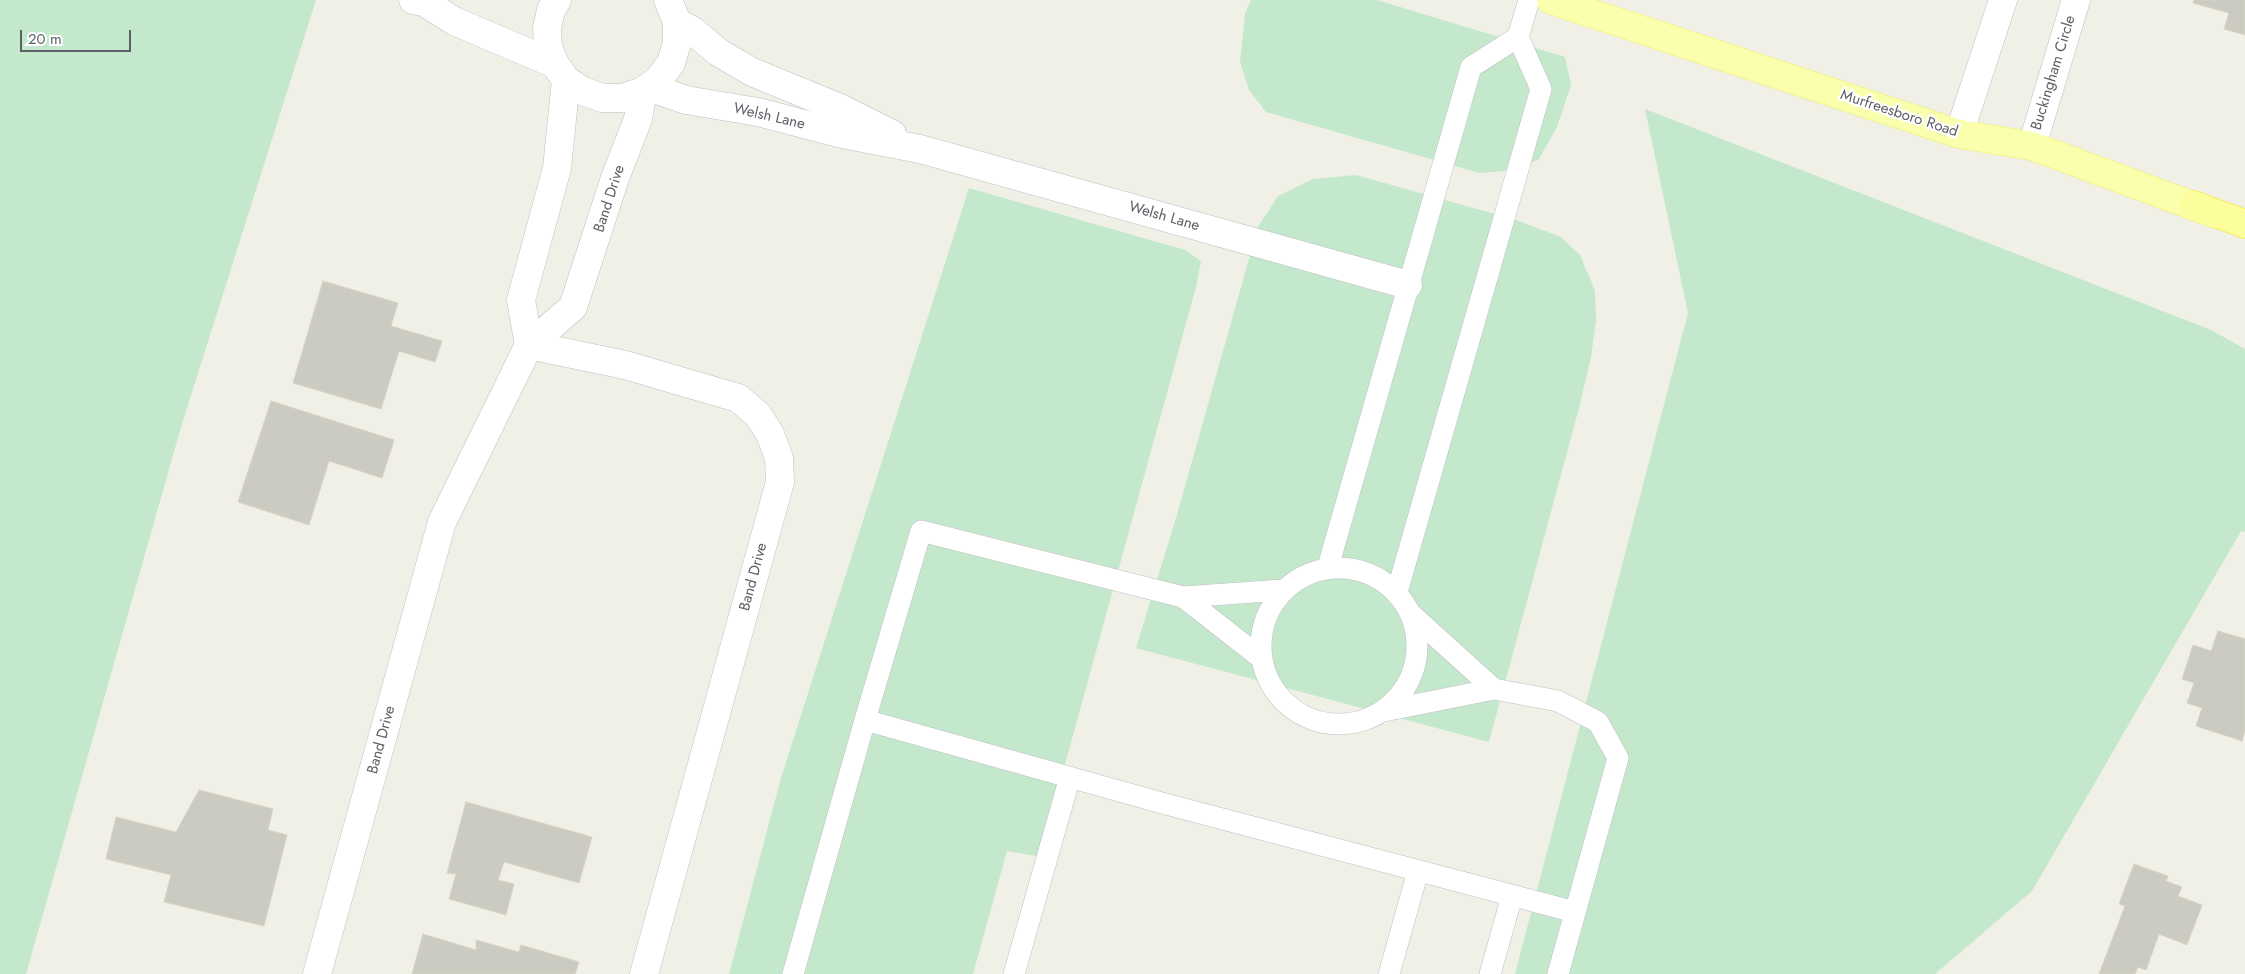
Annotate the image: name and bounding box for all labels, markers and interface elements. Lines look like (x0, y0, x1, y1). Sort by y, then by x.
street label: Buckingham Circle (2028, 13, 2080, 133)
scale bar (22, 20, 134, 52)
text: 20 m (28, 28, 62, 50)
street label: Murfreesboro Road (1838, 87, 1960, 141)
street label: Welsh Lane (732, 100, 806, 134)
street label: Band Drive (591, 163, 629, 235)
street label: Welsh Lane (1127, 198, 1201, 236)
street label: Band Drive (736, 541, 772, 613)
street label: Band Drive (364, 704, 400, 776)

